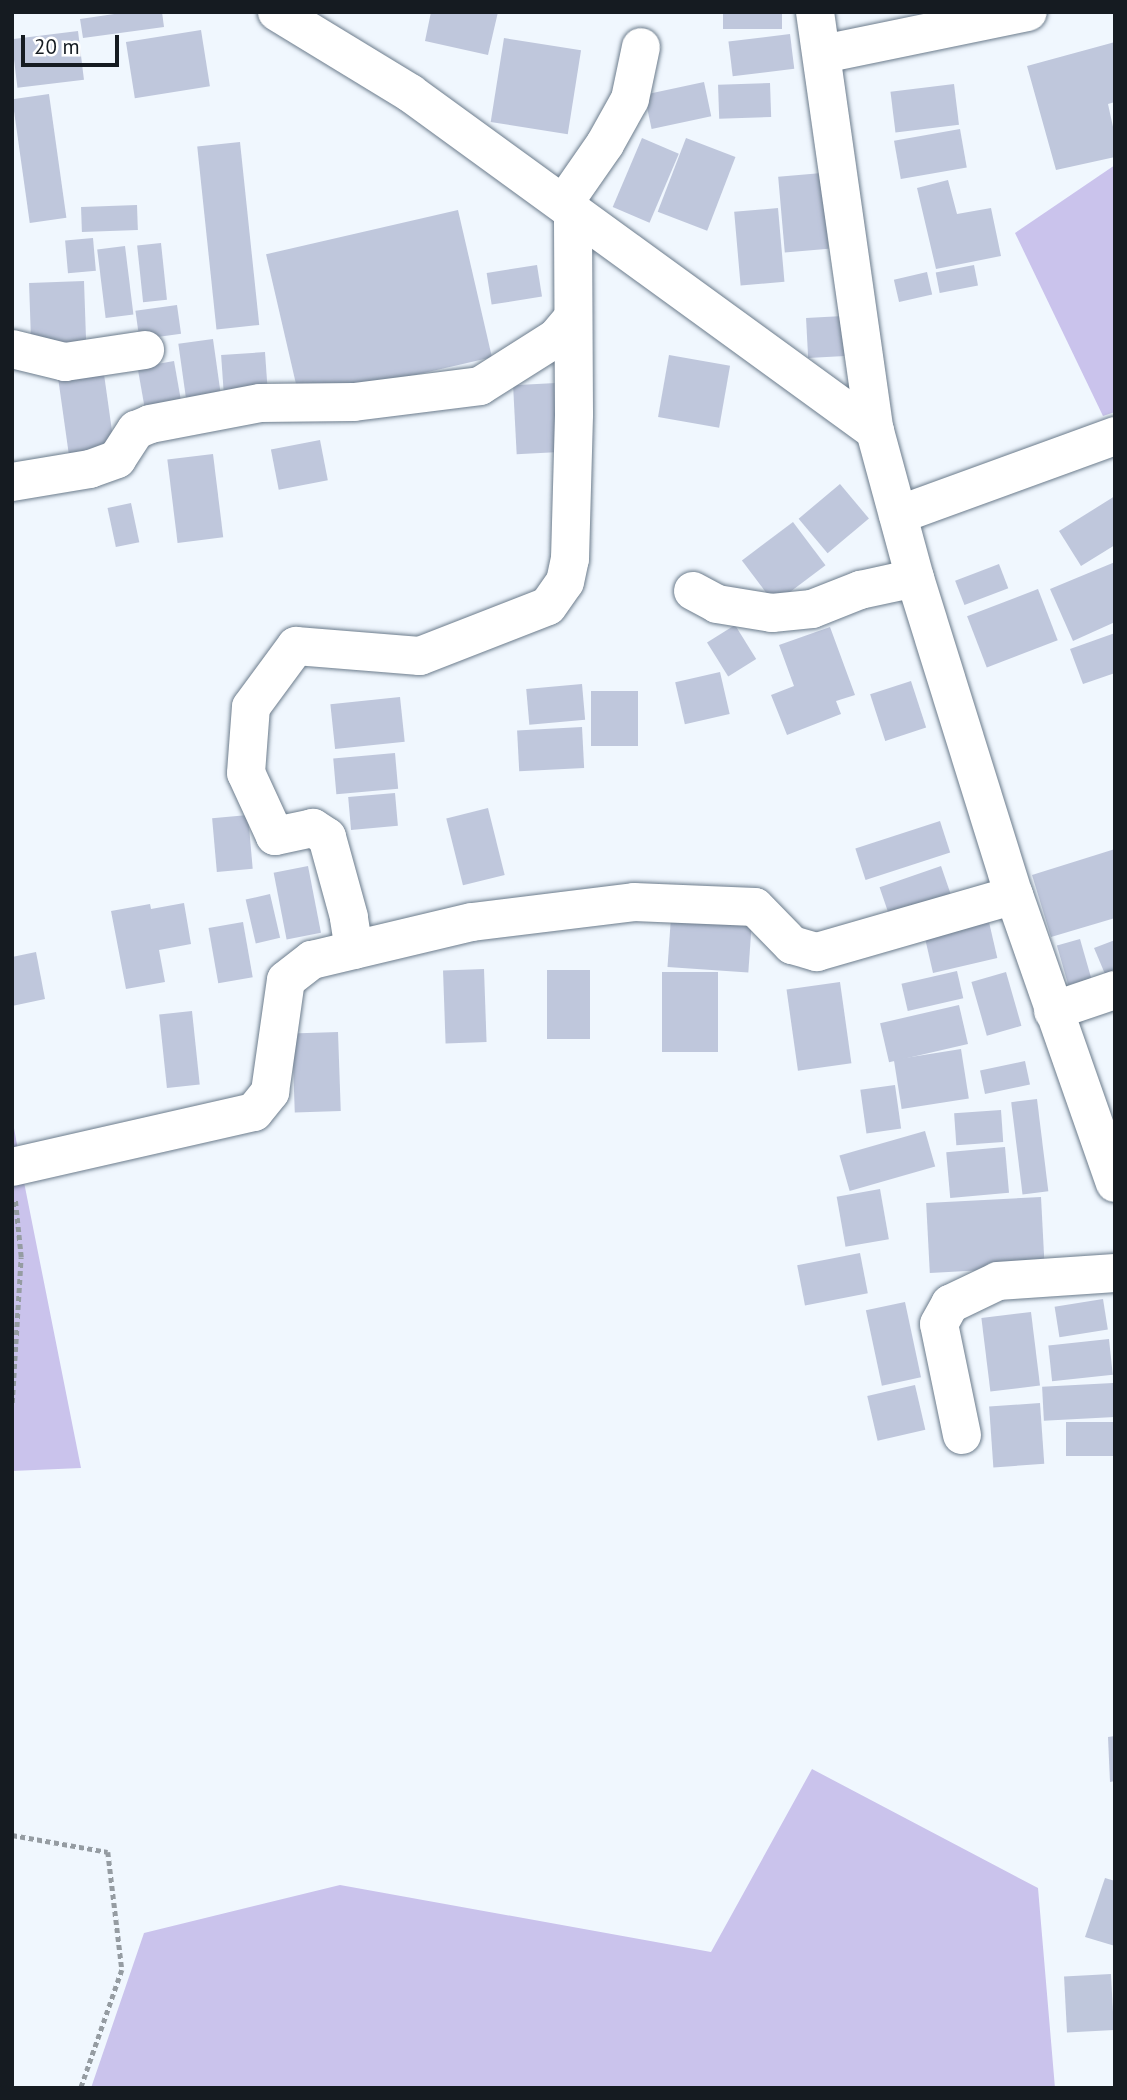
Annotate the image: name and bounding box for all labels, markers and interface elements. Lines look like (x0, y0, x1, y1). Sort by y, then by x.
scale bar (24, 21, 122, 65)
text: 20 m (34, 33, 80, 60)

